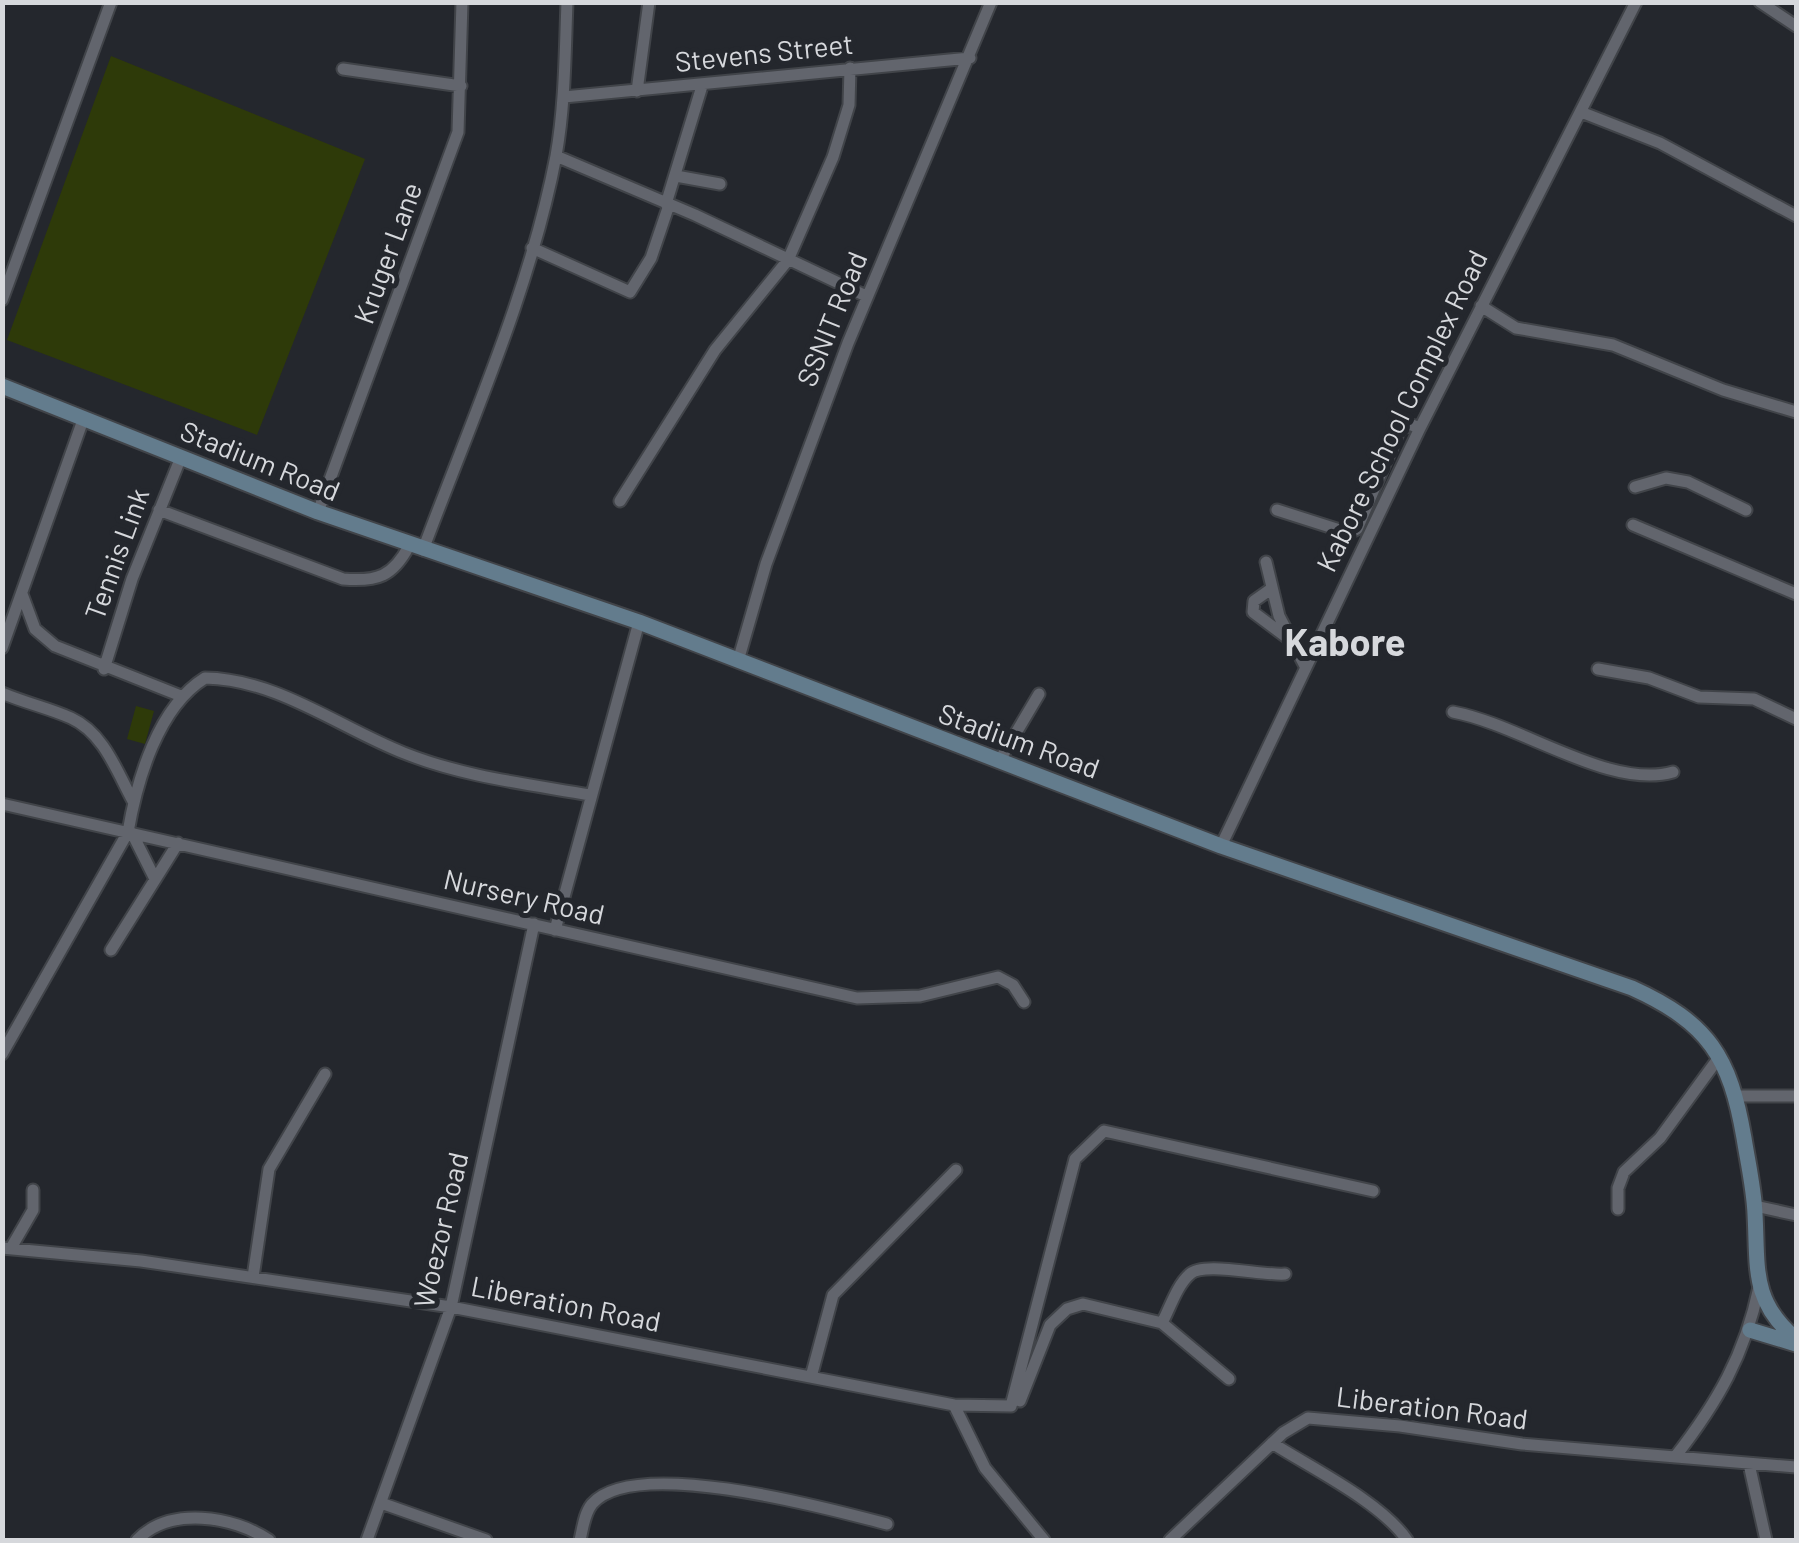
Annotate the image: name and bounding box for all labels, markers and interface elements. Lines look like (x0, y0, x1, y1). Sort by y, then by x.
street label: Stevens Street (673, 26, 855, 78)
street label: Kruger Lane (346, 177, 428, 328)
street label: Kabore School Complex Road (1308, 244, 1494, 577)
street label: SSNIT Road (789, 246, 873, 391)
street label: Stadium Road (176, 413, 345, 507)
street label: Tennis Link (77, 483, 156, 624)
district label: Kabore (1284, 618, 1406, 664)
street label: Stadium Road (934, 695, 1105, 785)
street label: Nursery Road (441, 861, 608, 931)
street label: Woezor Road (406, 1149, 474, 1311)
street label: Liberation Road (468, 1268, 664, 1338)
street label: Liberation Road (1334, 1378, 1530, 1436)

